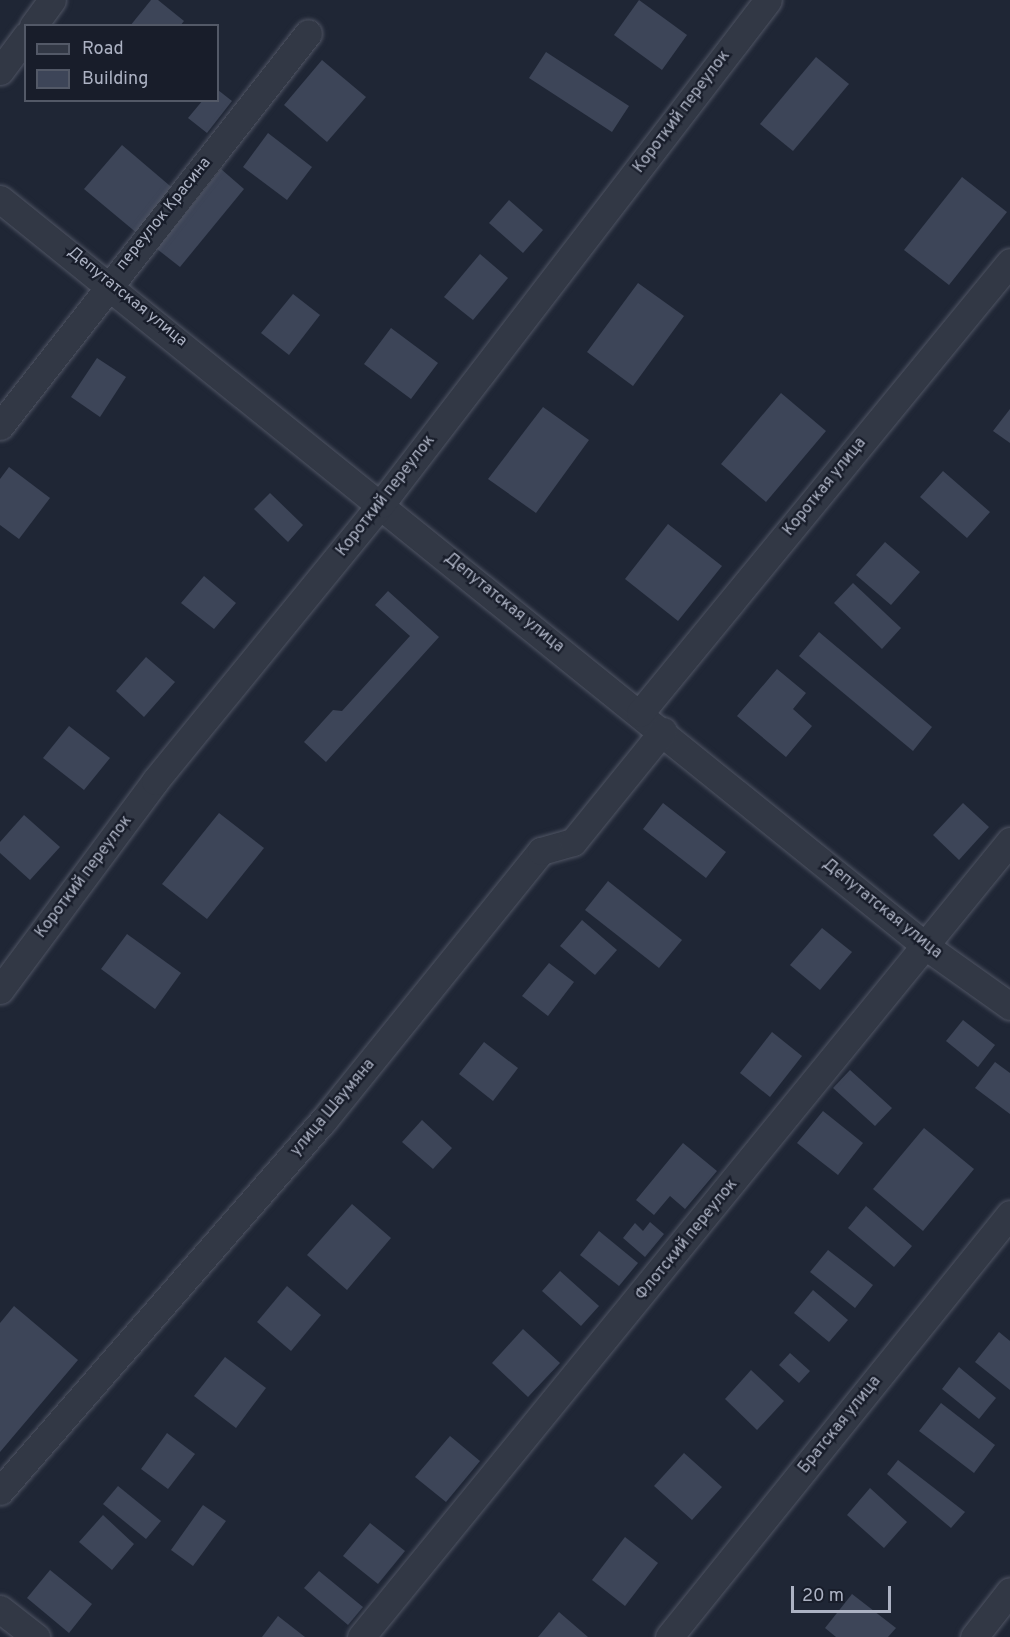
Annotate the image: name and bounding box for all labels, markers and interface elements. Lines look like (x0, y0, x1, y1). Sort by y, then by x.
legend (24, 24, 219, 102)
text: Road (82, 38, 124, 61)
street label: Короткий переулок (630, 47, 734, 177)
text: Building (82, 68, 148, 91)
street label: переулок Красина (113, 154, 215, 274)
street label: Депутатская улица (63, 243, 191, 351)
street label: Короткий переулок (333, 432, 439, 560)
street label: Короткая улица (779, 434, 871, 540)
street label: Депутатская улица (440, 549, 568, 657)
street label: Короткий переулок (32, 812, 136, 942)
street label: Депутатская улица (818, 855, 946, 963)
street label: улица Шаумяна (287, 1056, 379, 1160)
street label: Флотский переулок (632, 1175, 742, 1305)
street label: Братская улица (795, 1372, 885, 1478)
scale bar (794, 1574, 894, 1612)
text: 20 m (802, 1585, 844, 1608)

